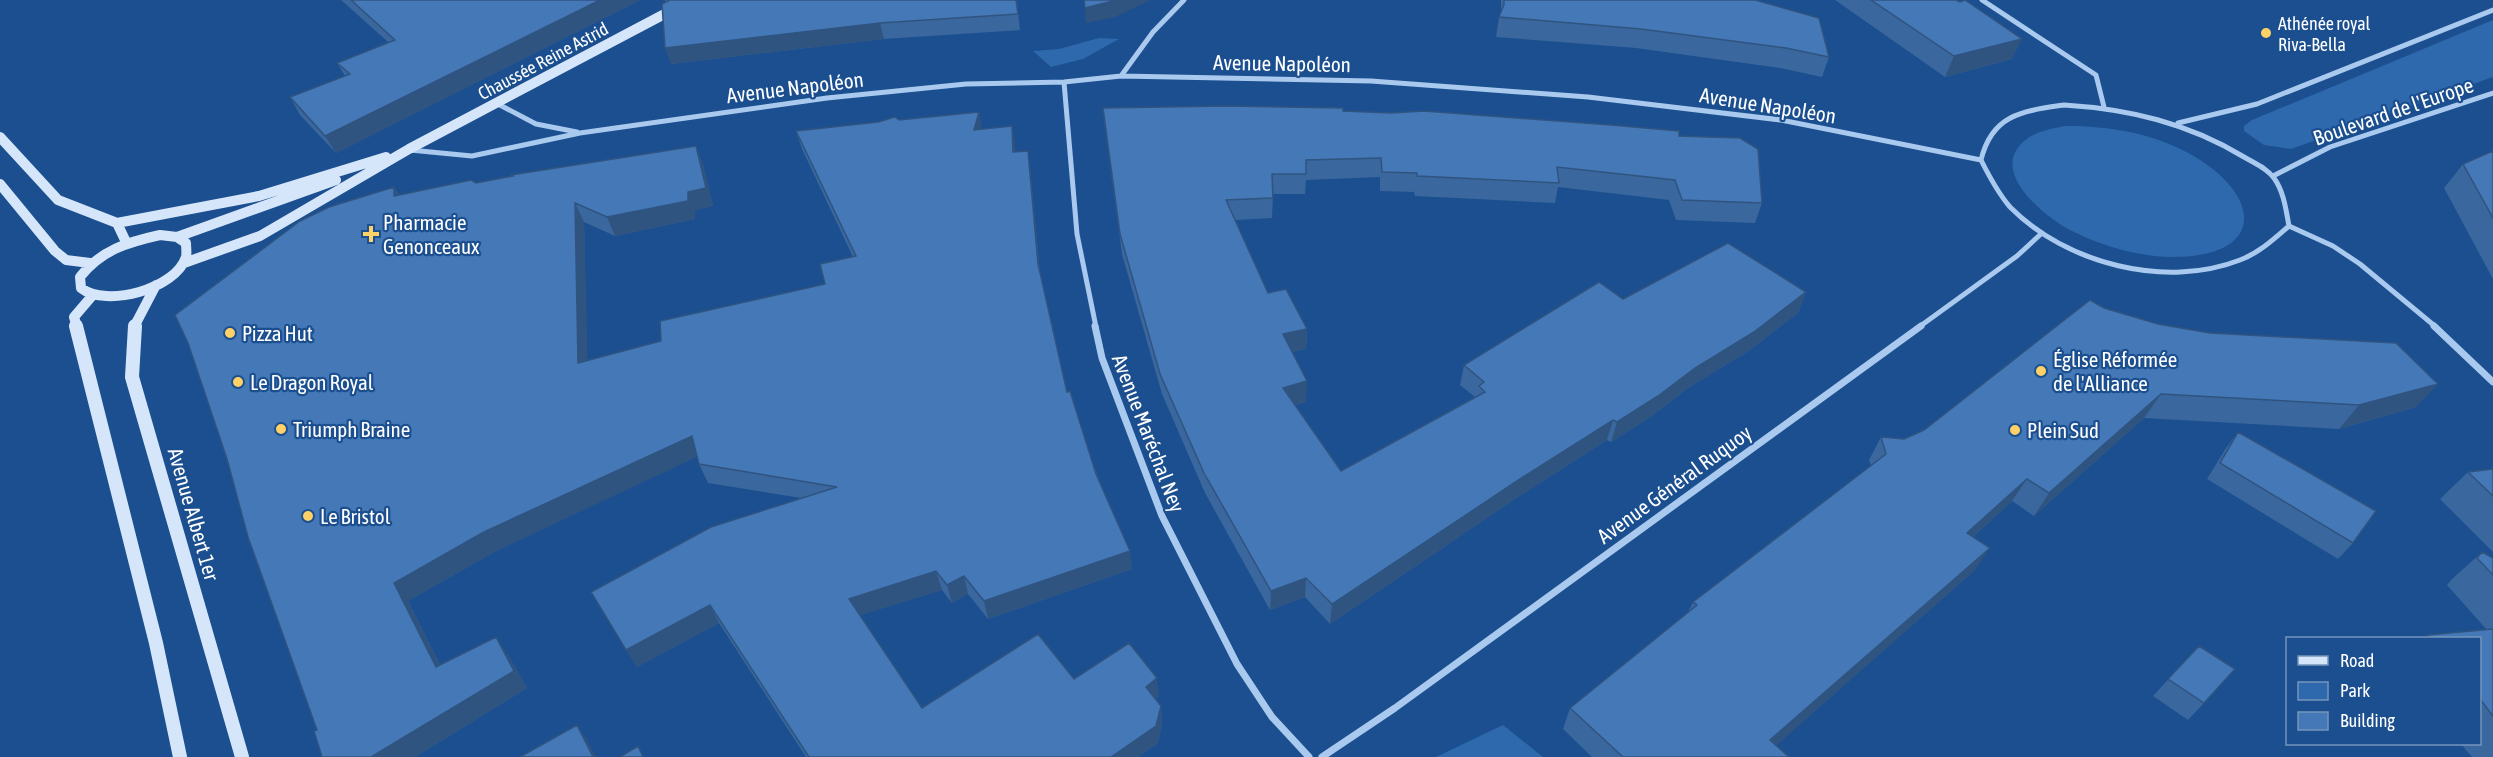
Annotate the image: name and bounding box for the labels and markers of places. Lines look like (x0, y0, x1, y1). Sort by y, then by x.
place label: Athénée royal Riva-Bella (2278, 13, 2371, 55)
marker: Athénée royal Riva-Bella (2259, 26, 2273, 40)
place label: Pharmacie Genonceaux (383, 210, 480, 258)
marker: Pharmacie Genonceaux (364, 227, 378, 241)
place label: Pizza Hut (242, 321, 313, 345)
marker: Pizza Hut (223, 326, 237, 340)
place label: Église Réformée de l'Alliance (2053, 347, 2177, 395)
marker: Église Réformée de l'Alliance (2034, 364, 2048, 378)
place label: Le Dragon Royal (250, 370, 374, 394)
marker: Le Dragon Royal (231, 375, 245, 389)
place label: Triumph Braine (293, 417, 410, 441)
place label: Plein Sud (2027, 418, 2099, 442)
marker: Triumph Braine (274, 422, 288, 436)
marker: Plein Sud (2008, 423, 2022, 437)
place label: Le Bristol (320, 504, 391, 528)
marker: Le Bristol (301, 509, 315, 523)

